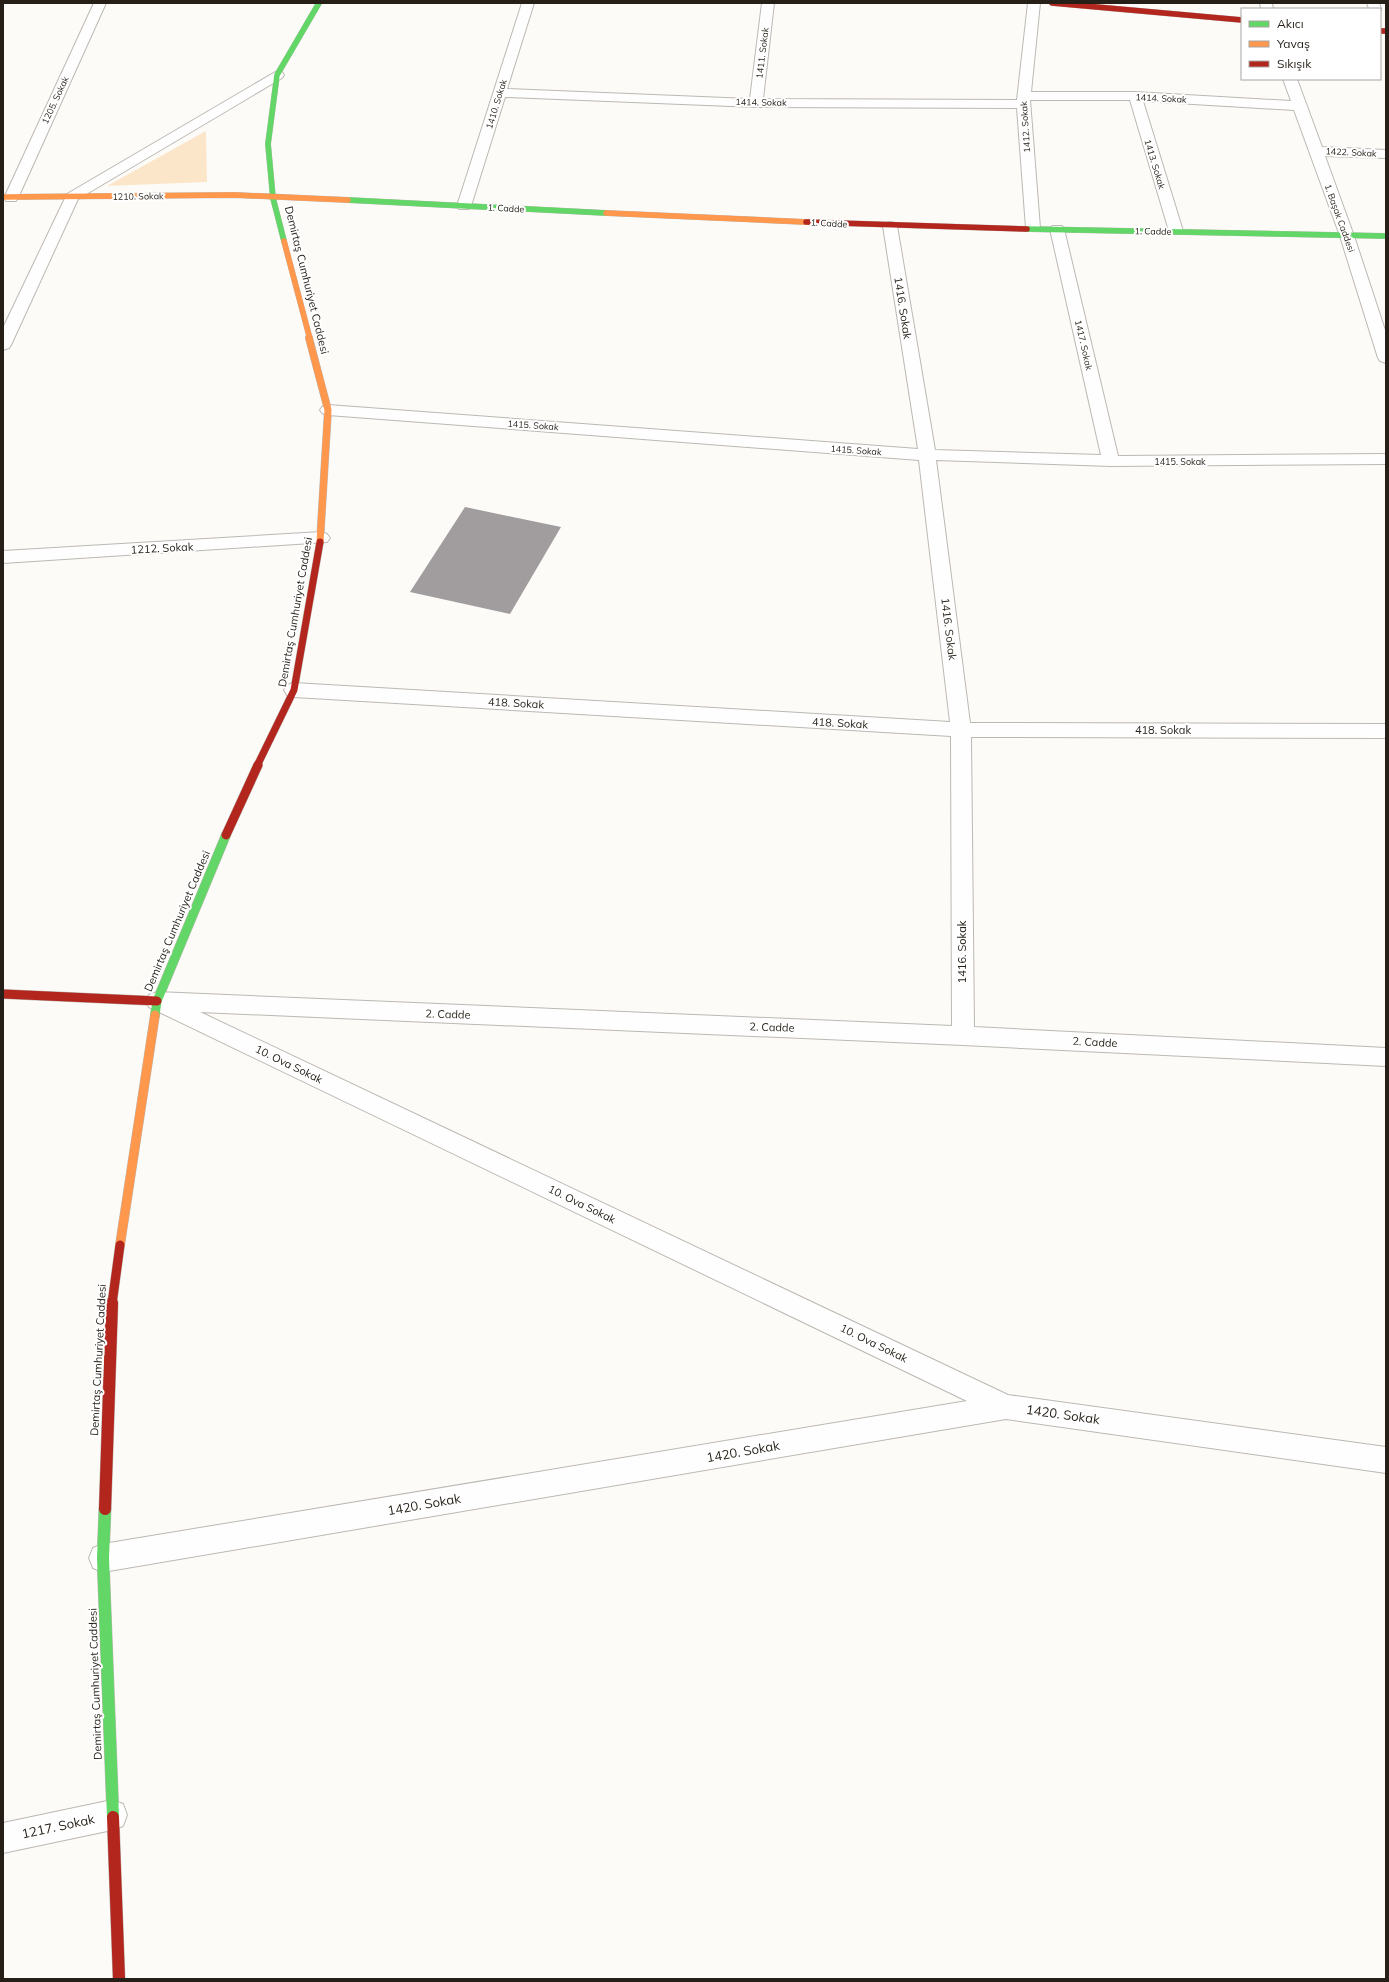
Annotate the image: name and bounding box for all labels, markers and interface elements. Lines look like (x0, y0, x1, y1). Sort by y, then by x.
legend (1241, 8, 1381, 80)
text: Akıcı (1277, 16, 1304, 31)
street label: 1411. Sokak (753, 26, 771, 79)
text: Yavaş (1276, 36, 1310, 51)
text: Sıkışık (1277, 56, 1312, 71)
street label: 1205. Sokak (39, 74, 71, 126)
street label: 1410. Sokak (483, 77, 509, 130)
street label: 1414. Sokak (1135, 91, 1187, 105)
street label: 1414. Sokak (735, 96, 787, 108)
street label: 1412. Sokak (1018, 101, 1032, 153)
street label: 1413. Sokak (1142, 138, 1168, 191)
street label: 1422. Sokak (1325, 145, 1377, 159)
street label: 1. Başak Caddesi (1323, 182, 1357, 254)
street label: 1210. Sokak (112, 190, 164, 202)
street label: 1. Cadde (487, 202, 525, 214)
street label: Demirtaş Cumhuriyet Caddesi (282, 205, 332, 355)
street label: 1. Cadde (810, 217, 848, 229)
street label: 1. Cadde (1134, 225, 1172, 237)
street label: 1416. Sokak (891, 276, 915, 340)
street label: 1417. Sokak (1073, 319, 1095, 372)
street label: 1415. Sokak (507, 418, 559, 432)
street label: 1415. Sokak (830, 443, 882, 457)
street label: 1415. Sokak (1154, 456, 1206, 467)
street label: Demirtaş Cumhuriyet Caddesi (275, 536, 315, 688)
street label: 1212. Sokak (130, 539, 194, 557)
street label: 1416. Sokak (938, 597, 960, 661)
street label: 418. Sokak (488, 695, 545, 711)
street label: 418. Sokak (812, 715, 869, 731)
street label: 418. Sokak (1135, 723, 1191, 737)
street label: Demirtaş Cumhuriyet Caddesi (141, 848, 213, 994)
street label: 1416. Sokak (955, 920, 969, 983)
street label: 2. Cadde (425, 1006, 471, 1022)
street label: 2. Cadde (749, 1019, 795, 1035)
street label: 2. Cadde (1072, 1034, 1118, 1050)
street label: 10. Ova Sokak (253, 1042, 325, 1086)
street label: 10. Ova Sokak (546, 1182, 618, 1226)
street label: Demirtaş Cumhuriyet Caddesi (87, 1284, 109, 1436)
street label: 10. Ova Sokak (838, 1321, 910, 1365)
street label: 1420. Sokak (1025, 1401, 1101, 1427)
street label: 1420. Sokak (705, 1437, 781, 1465)
street label: 1420. Sokak (386, 1490, 462, 1518)
street label: Demirtaş Cumhuriyet Caddesi (85, 1608, 105, 1760)
street label: 1217. Sokak (20, 1810, 96, 1842)

